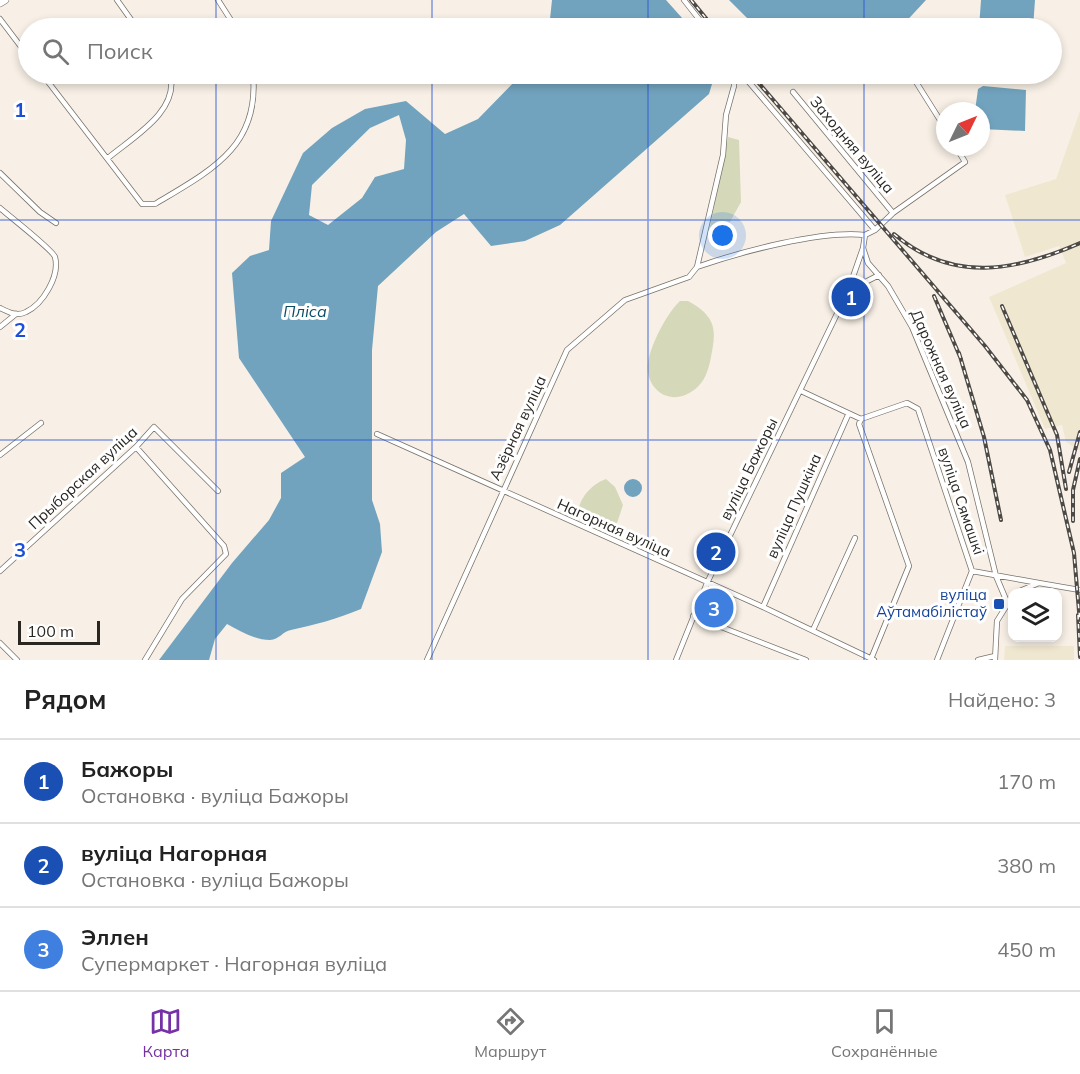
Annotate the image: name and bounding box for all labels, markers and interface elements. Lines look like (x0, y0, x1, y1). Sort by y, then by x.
search box (18, 18, 1062, 84)
icon: search (39, 35, 72, 68)
text: Поиск (87, 37, 153, 65)
street label: Заходняя вуліца (806, 92, 899, 197)
text: 1 (14, 97, 26, 122)
north arrow (936, 102, 990, 156)
your location (708, 221, 737, 250)
pin: 1 (832, 274, 870, 320)
water label: Пліса (283, 301, 327, 321)
street label: Дарожная вуліца (907, 306, 976, 431)
text: 2 (14, 317, 26, 342)
street label: Азёрная вуліца (485, 372, 550, 483)
street label: вуліца Бажоры (716, 415, 781, 523)
street label: Прыборская вуліца (24, 422, 141, 533)
street label: вуліца Сямашкі (934, 445, 989, 557)
street label: вуліца Пушкіна (762, 451, 825, 561)
street label: Нагорная вуліца (554, 494, 674, 561)
pin: 2 (696, 530, 736, 574)
text: 3 (14, 537, 26, 562)
place label: вуліца Аўтамабілістаў (876, 585, 987, 621)
pin: 3 (694, 586, 734, 630)
map controls (1008, 588, 1062, 642)
button: layers (1008, 588, 1062, 642)
marker: вуліца Аўтамабілістаў (992, 597, 1006, 611)
scale bar (18, 618, 100, 646)
text: 100 m (27, 621, 74, 641)
text: Рядом (24, 683, 107, 716)
text: Найдено: 3 (948, 687, 1056, 712)
text: Бажоры (81, 755, 173, 783)
text: 1 (38, 769, 50, 794)
text: 170 m (997, 769, 1056, 794)
text: Остановка · вуліца Бажоры (81, 783, 349, 808)
text: вуліца Нагорная (81, 839, 267, 867)
text: 2 (38, 853, 50, 878)
text: 380 m (997, 853, 1056, 878)
text: Остановка · вуліца Бажоры (81, 867, 349, 892)
text: Эллен (81, 923, 149, 951)
text: 3 (38, 937, 50, 962)
text: 450 m (997, 937, 1056, 962)
text: Супермаркет · Нагорная вуліца (81, 951, 387, 976)
tab: Карта (142, 1005, 189, 1061)
tab: Маршрут (474, 1005, 546, 1061)
tab: Сохранённые (831, 1005, 938, 1061)

